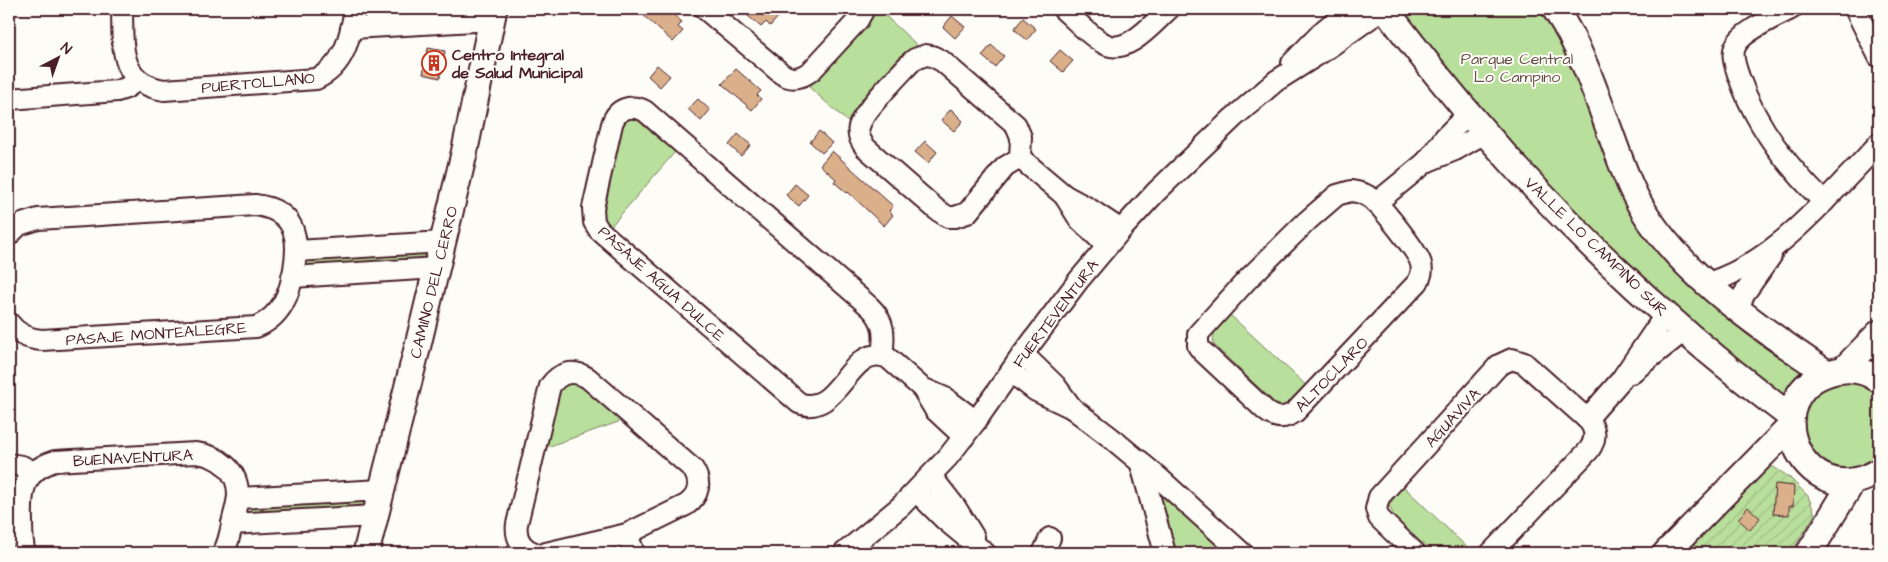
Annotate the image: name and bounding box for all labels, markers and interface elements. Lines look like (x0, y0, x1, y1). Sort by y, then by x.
north arrow (32, 32, 82, 82)
text: N (56, 39, 76, 60)
place label: Centro Integral de Salud Municipal (451, 44, 583, 84)
park label: Parque Central Lo Campino (1461, 48, 1573, 88)
building icon: Centro Integral de Salud Municipal (421, 50, 447, 76)
street label: PUERTOLLANO (200, 67, 316, 99)
street label: VALLE LO CAMPINO SUR (1520, 172, 1673, 321)
street label: CAMINO DEL CERRO (404, 204, 464, 361)
street label: PASAJE AGUA DULCE (593, 221, 730, 347)
street label: FUERTEVENTURA (1008, 255, 1104, 372)
street label: PASAJE MONTEALEGRE (65, 317, 248, 351)
street label: ALTOCLARO (1290, 332, 1373, 417)
street label: AGUAVIVA (1420, 383, 1485, 452)
street label: BUENAVENTURA (72, 444, 194, 472)

